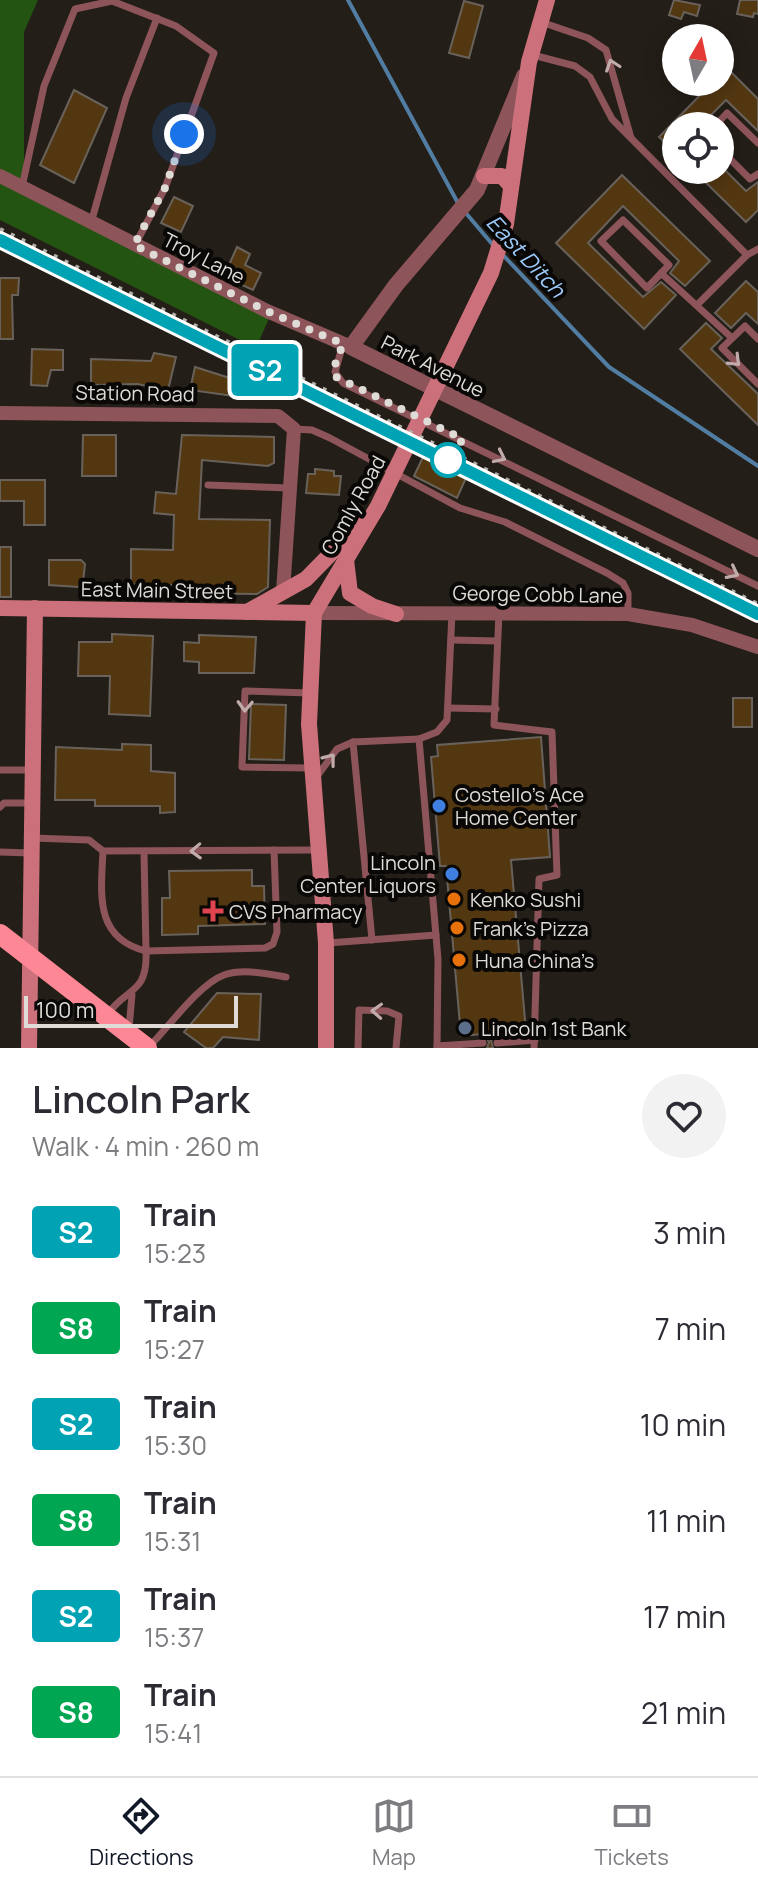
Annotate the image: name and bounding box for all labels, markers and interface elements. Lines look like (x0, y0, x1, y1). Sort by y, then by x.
north arrow (662, 24, 734, 96)
map controls (662, 24, 734, 184)
one-way arrow (605, 59, 621, 73)
button: locate (662, 112, 734, 184)
your location (164, 114, 204, 154)
water label: East Ditch (480, 208, 573, 305)
street label: Troy Lane (158, 226, 250, 290)
street label: Park Avenue (377, 328, 489, 404)
line badge: S2 (229, 344, 301, 396)
text: S2 (247, 351, 283, 389)
one-way arrow (726, 352, 740, 366)
street label: Station Road (75, 378, 195, 408)
unlabelled marker (431, 443, 465, 477)
one-way arrow (492, 448, 507, 463)
street label: Comly Road (315, 450, 391, 560)
one-way arrow (724, 563, 739, 579)
street label: East Main Street (81, 575, 233, 605)
street label: George Cobb Lane (452, 579, 624, 609)
one-way arrow (236, 700, 253, 713)
one-way arrow (320, 753, 334, 768)
place label: Costello's Ace Home Center (455, 781, 584, 831)
marker: Costello's Ace Home Center (430, 797, 448, 815)
one-way arrow (189, 842, 202, 859)
place label: Lincoln Center Liquors (300, 849, 436, 899)
marker: Lincoln Center Liquors (443, 865, 461, 883)
place label: Kenko Sushi (470, 886, 581, 913)
marker: Kenko Sushi (445, 890, 463, 908)
place label: CVS Pharmacy (229, 898, 363, 925)
marker: CVS Pharmacy (204, 902, 222, 920)
place label: Frank's Pizza (473, 915, 589, 942)
marker: Frank's Pizza (448, 919, 466, 937)
place label: Huna China’s (475, 947, 594, 974)
marker: Huna China’s (450, 951, 468, 969)
scale bar (24, 992, 238, 1028)
text: 100 m (36, 995, 94, 1025)
one-way arrow (370, 1003, 383, 1020)
place label: Lincoln 1st Bank (481, 1015, 627, 1042)
marker: Lincoln 1st Bank (456, 1019, 474, 1037)
text: Lincoln Park (32, 1072, 250, 1124)
button: heart (642, 1074, 726, 1158)
text: Walk · 4 min · 260 m (32, 1128, 259, 1164)
text: Train (144, 1194, 217, 1235)
text: 3 min (653, 1212, 726, 1253)
text: S2 (58, 1213, 94, 1251)
text: 15:23 (144, 1235, 206, 1271)
text: Train (144, 1290, 217, 1331)
text: 7 min (655, 1308, 726, 1349)
text: S8 (58, 1309, 94, 1347)
text: 15:27 (144, 1331, 205, 1367)
text: Train (144, 1386, 217, 1427)
text: 10 min (640, 1404, 726, 1445)
text: S2 (58, 1405, 94, 1443)
text: 15:30 (144, 1427, 207, 1463)
text: Train (144, 1482, 217, 1523)
text: 11 min (646, 1500, 726, 1541)
text: S8 (58, 1501, 94, 1539)
text: 15:31 (144, 1523, 201, 1559)
text: Train (144, 1578, 217, 1619)
text: 17 min (643, 1596, 726, 1637)
text: S2 (58, 1597, 94, 1635)
text: 15:37 (144, 1619, 204, 1655)
text: Train (144, 1674, 217, 1715)
text: 21 min (641, 1692, 726, 1733)
text: S8 (58, 1693, 94, 1731)
text: 15:41 (144, 1715, 202, 1751)
tab: Directions (89, 1794, 193, 1872)
tab: Map (372, 1794, 416, 1872)
tab: Tickets (594, 1794, 669, 1872)

